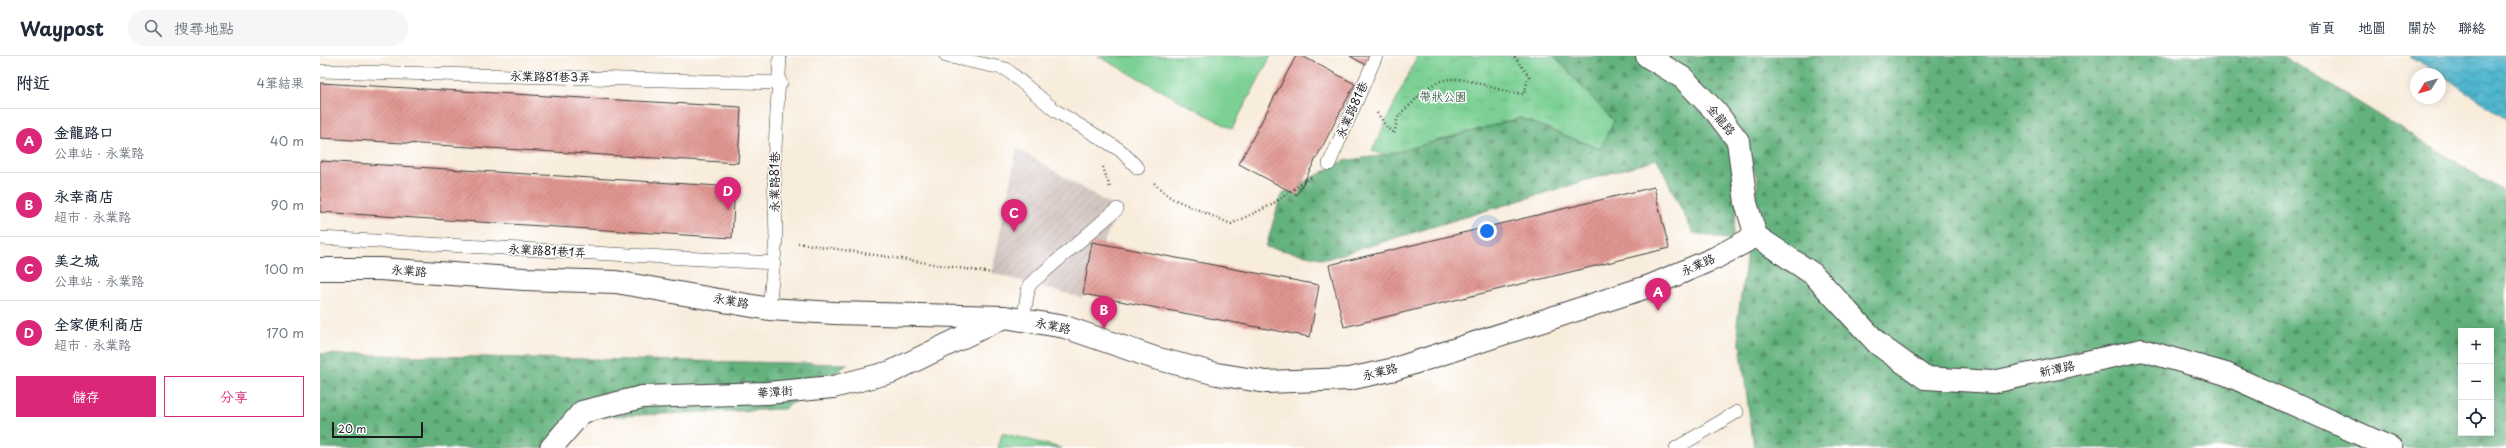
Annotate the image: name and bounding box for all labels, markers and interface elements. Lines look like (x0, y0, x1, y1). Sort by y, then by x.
search box (128, 10, 408, 46)
text: Waypost (20, 14, 104, 42)
text: 搜尋地點 (174, 16, 234, 39)
icon: search (142, 17, 164, 39)
text: 首頁 (2308, 17, 2336, 38)
text: 地圖 (2358, 17, 2386, 38)
text: 關於 (2408, 17, 2436, 38)
text: 聯絡 (2458, 17, 2486, 38)
street label: 永業路81巷3弄 (510, 66, 591, 86)
north arrow (2410, 68, 2446, 104)
text: 附近 (16, 69, 50, 95)
text: 4筆結果 (256, 73, 304, 92)
street label: 永業路81巷 (1331, 78, 1372, 141)
park label: 帶狀公園 (1419, 87, 1467, 105)
street label: 金龍路 (1703, 100, 1740, 139)
text: 金龍路口 (54, 120, 114, 143)
text: A (24, 131, 34, 150)
text: 40 m (270, 131, 304, 150)
text: 公車站 · 永業路 (54, 143, 144, 162)
street label: 永業路81巷 (765, 152, 783, 212)
pin: D (715, 177, 741, 210)
text: 永幸商店 (54, 184, 114, 207)
text: B (25, 195, 33, 214)
text: 90 m (271, 195, 304, 214)
pin: C (1001, 199, 1027, 232)
text: 超市 · 永業路 (54, 207, 131, 226)
your location (1477, 221, 1497, 241)
street label: 永業路81巷1弄 (508, 239, 587, 261)
text: 美之城 (54, 248, 99, 271)
street label: 永業路 (1677, 249, 1718, 280)
text: C (24, 259, 34, 278)
text: 100 m (264, 259, 304, 278)
street label: 永業路 (390, 260, 428, 280)
text: 公車站 · 永業路 (54, 271, 144, 290)
pin: A (1645, 278, 1671, 311)
street label: 永業路 (712, 288, 751, 312)
pin: B (1091, 296, 1117, 329)
text: 全家便利商店 (54, 312, 144, 335)
street label: 永業路 (1034, 312, 1073, 338)
text: D (24, 323, 34, 342)
text: 170 m (266, 323, 304, 342)
map controls (2458, 328, 2494, 436)
button: + (2458, 328, 2494, 364)
text: 超市 · 永業路 (54, 335, 131, 354)
street label: 新潭路 (2037, 355, 2076, 381)
street label: 永業路 (1360, 358, 1399, 384)
button: − (2458, 364, 2494, 400)
button: 儲存 (16, 376, 156, 417)
button: 分享 (164, 376, 304, 417)
street label: 華潭街 (756, 381, 794, 401)
button: locate (2458, 400, 2494, 436)
scale bar (332, 420, 423, 439)
text: 20 m (338, 420, 366, 437)

